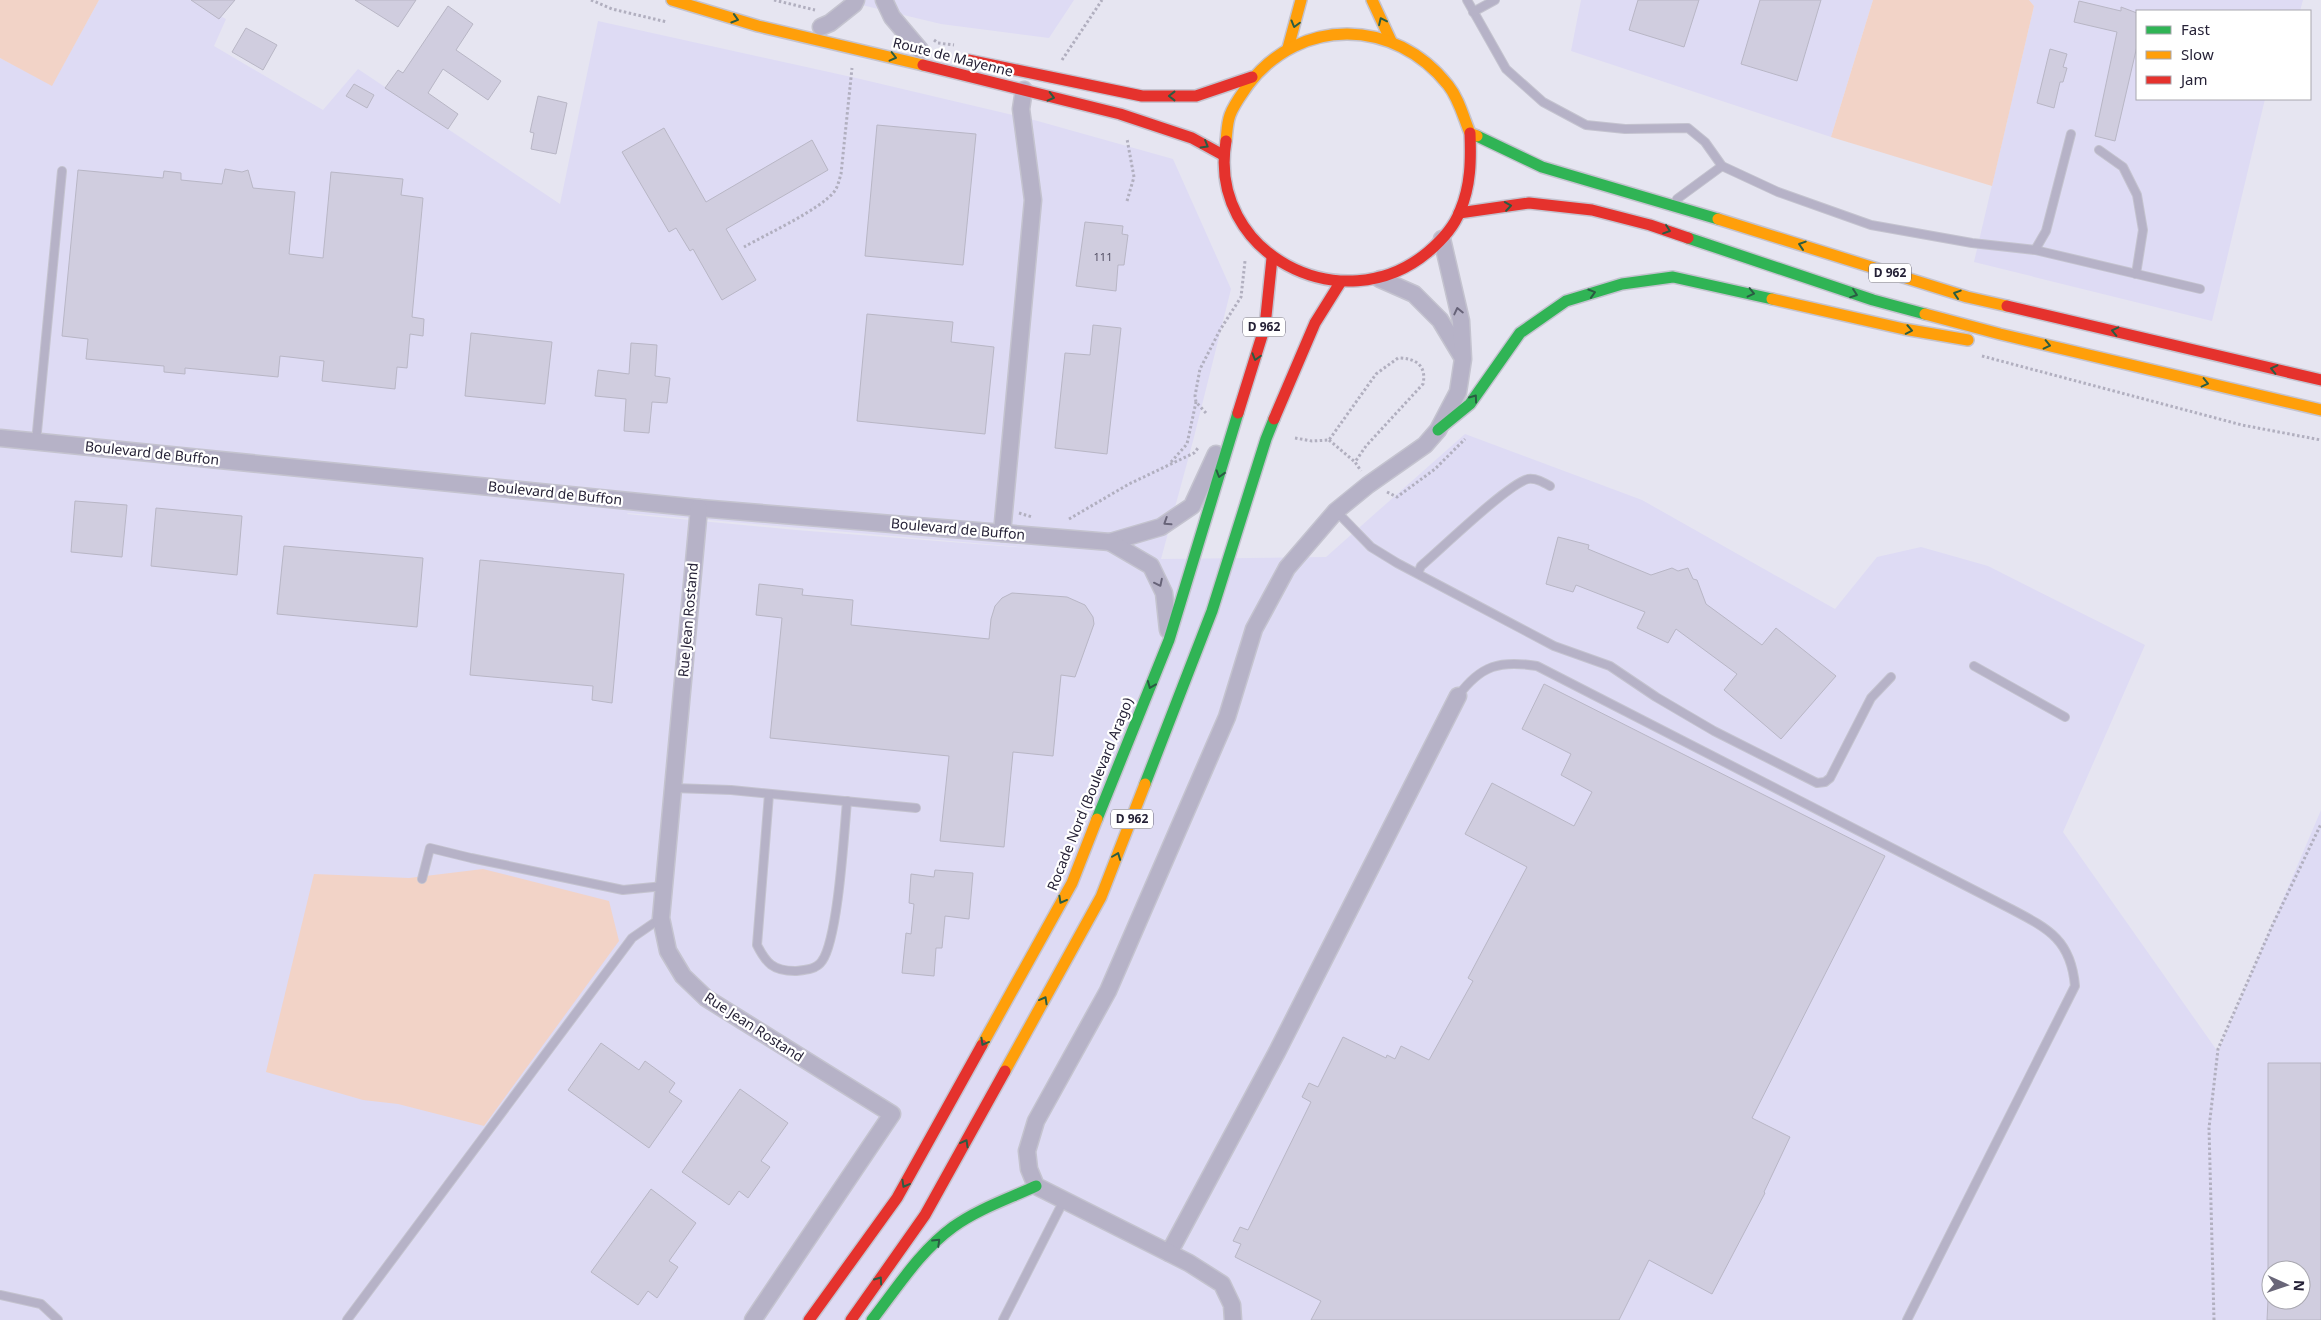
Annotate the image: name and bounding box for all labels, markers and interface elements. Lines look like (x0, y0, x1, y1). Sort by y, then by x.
legend (2136, 10, 2311, 100)
one-way arrow (731, 14, 739, 24)
one-way arrow (1378, 17, 1388, 26)
text: Fast (2181, 19, 2210, 39)
one-way arrow (1290, 20, 1300, 28)
street label: Route de Mayenne (891, 32, 1015, 81)
text: Slow (2181, 44, 2214, 64)
one-way arrow (889, 51, 898, 62)
text: Jam (2179, 69, 2208, 89)
one-way arrow (1046, 91, 1054, 101)
one-way arrow (1167, 91, 1175, 101)
one-way arrow (1200, 139, 1209, 149)
one-way arrow (1504, 201, 1512, 212)
one-way arrow (1662, 224, 1670, 234)
one-way arrow (1799, 241, 1807, 251)
house number: 111 (1094, 249, 1112, 264)
road number: D 962 (1869, 264, 1911, 282)
one-way arrow (1746, 287, 1755, 298)
one-way arrow (1587, 288, 1595, 298)
one-way arrow (1849, 288, 1857, 298)
one-way arrow (1954, 290, 1962, 300)
one-way arrow (1453, 306, 1464, 315)
road number: D 962 (1243, 318, 1285, 337)
one-way arrow (1905, 324, 1913, 335)
one-way arrow (2111, 327, 2120, 337)
one-way arrow (2042, 339, 2051, 350)
one-way arrow (1251, 353, 1261, 361)
one-way arrow (2269, 364, 2278, 375)
one-way arrow (2201, 377, 2210, 388)
one-way arrow (1468, 394, 1477, 404)
street label: Boulevard de Buffon (84, 436, 220, 469)
one-way arrow (1216, 469, 1226, 477)
street label: Boulevard de Buffon (487, 476, 623, 509)
street label: Boulevard de Buffon (890, 513, 1026, 544)
one-way arrow (1163, 516, 1172, 526)
street label: Rue Jean Rostand (673, 562, 702, 678)
one-way arrow (1153, 577, 1163, 586)
one-way arrow (1146, 680, 1157, 689)
street label: Rocade Nord (Boulevard Arago) (1042, 694, 1137, 893)
road number: D 962 (1111, 810, 1153, 829)
one-way arrow (1111, 852, 1121, 861)
one-way arrow (1059, 895, 1069, 904)
street label: Rue Jean Rostand (701, 987, 808, 1066)
one-way arrow (1038, 997, 1048, 1006)
one-way arrow (980, 1037, 990, 1046)
one-way arrow (959, 1139, 969, 1148)
one-way arrow (901, 1179, 911, 1188)
one-way arrow (931, 1239, 940, 1248)
north arrow (2261, 1260, 2311, 1310)
one-way arrow (873, 1276, 882, 1286)
text: N (2290, 1280, 2309, 1292)

